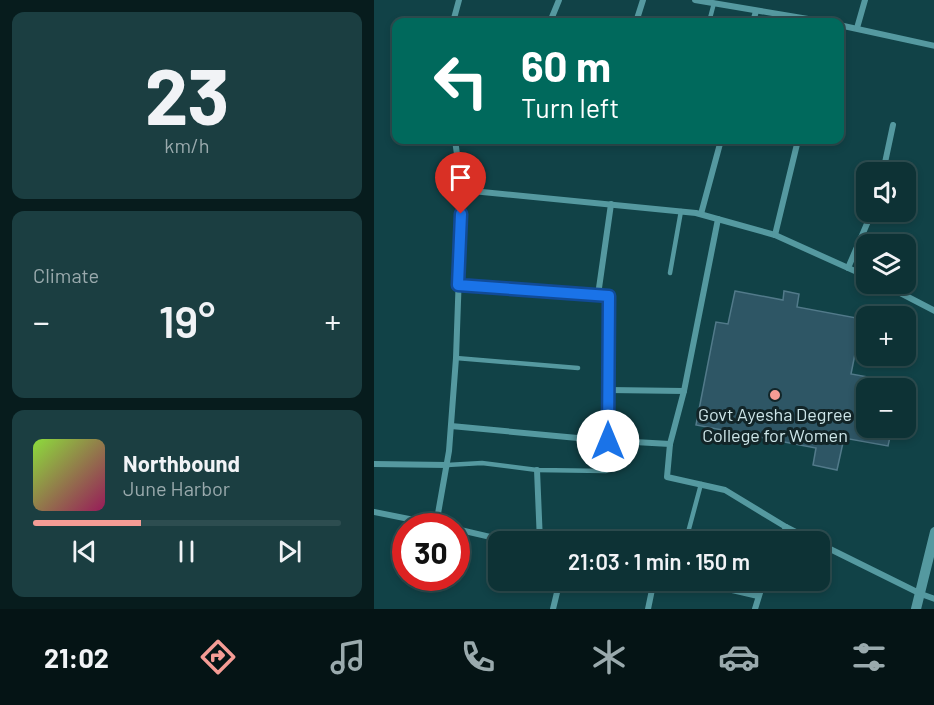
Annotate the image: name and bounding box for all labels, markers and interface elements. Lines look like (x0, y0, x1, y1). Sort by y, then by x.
text: 60 m (521, 40, 611, 90)
icon: left (422, 42, 500, 120)
text: 23 (145, 47, 229, 141)
text: Turn left (521, 91, 619, 123)
text: km/h (164, 133, 210, 157)
pin (435, 152, 486, 214)
icon: arrive (444, 161, 477, 194)
map controls (856, 162, 916, 438)
button: sound (856, 162, 916, 222)
button: layers (856, 234, 916, 294)
text: Climate (33, 263, 99, 287)
text: 19° (159, 293, 215, 347)
text: − (33, 301, 50, 341)
text: + (325, 301, 341, 341)
button: + (856, 306, 916, 366)
button: − (856, 378, 916, 438)
marker: Govt Ayesha Degree College for Women (768, 388, 782, 402)
place label: Govt Ayesha Degree College for Women (698, 403, 852, 446)
position arrow (576, 409, 640, 473)
text: Northbound (123, 450, 240, 476)
text: June Harbor (123, 476, 230, 500)
speed limit sign: 30 (392, 513, 470, 591)
icon: previous (68, 535, 101, 568)
icon: pause (170, 535, 203, 568)
icon: next (273, 535, 306, 568)
text: 21:03 · 1 min · 150 m (568, 548, 750, 574)
icon: directions (197, 636, 239, 678)
icon: music (327, 636, 369, 678)
icon: phone (457, 636, 499, 678)
icon: climate (588, 636, 630, 678)
icon: car (718, 636, 760, 678)
icon: filters (848, 636, 890, 678)
text: 21:02 (44, 641, 109, 673)

